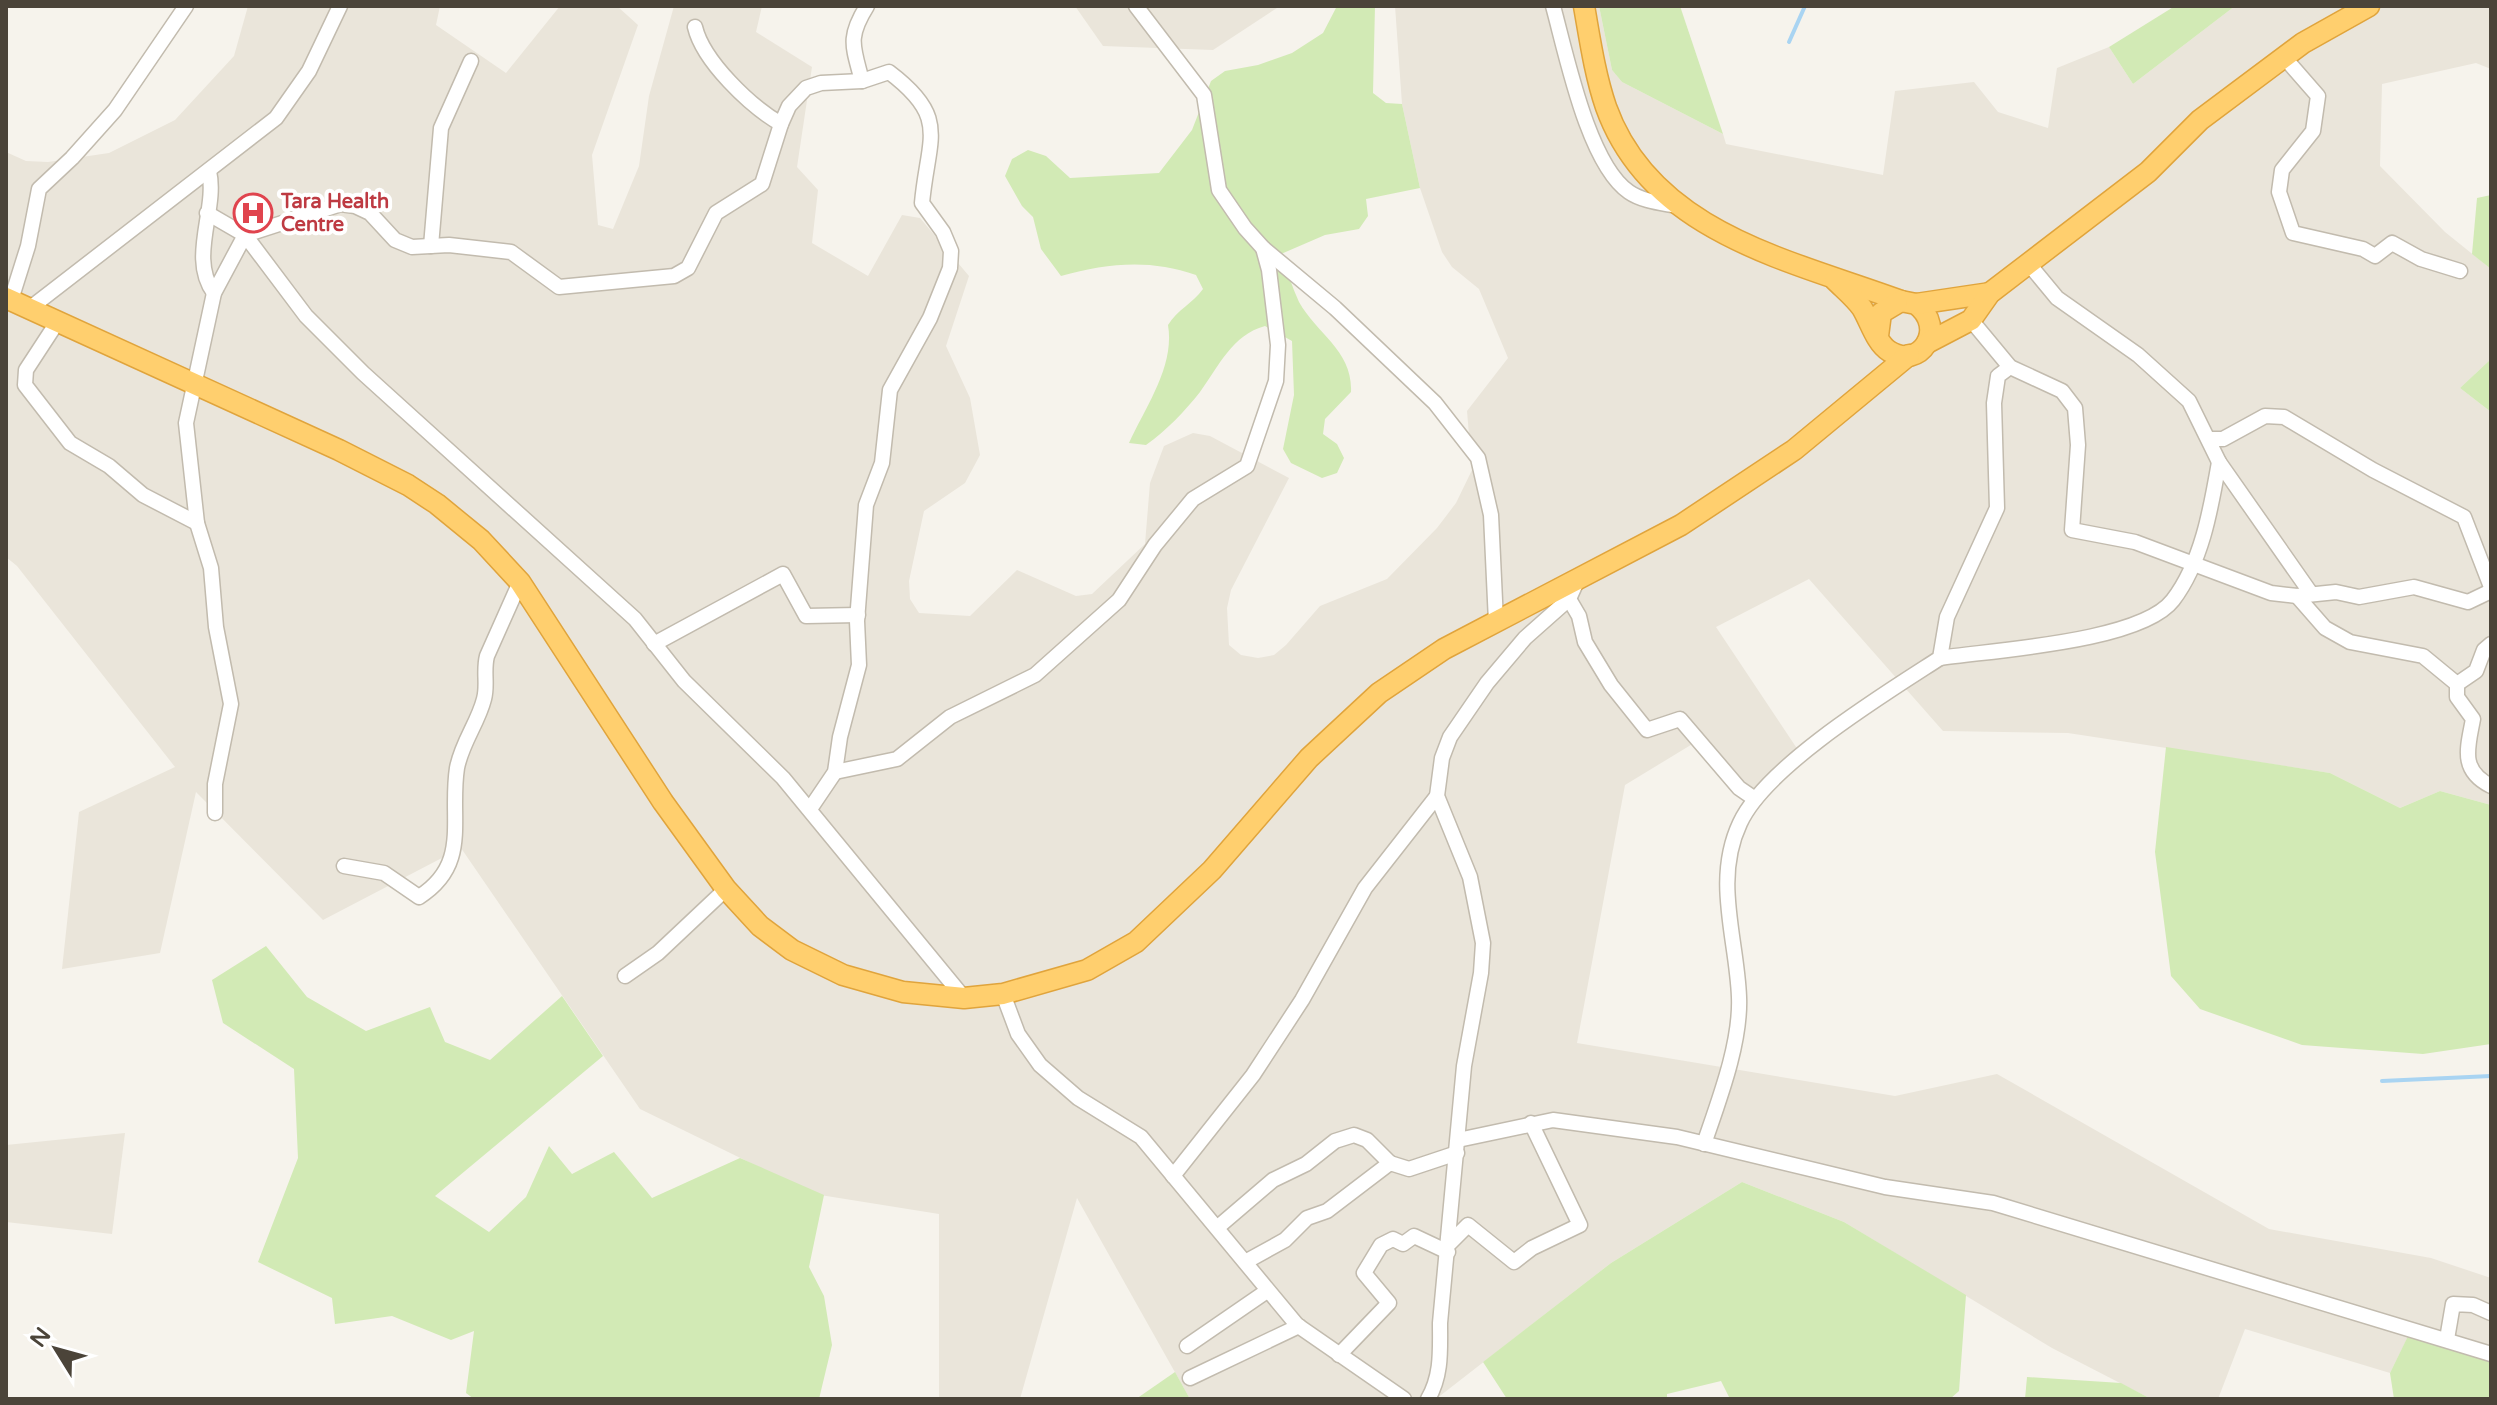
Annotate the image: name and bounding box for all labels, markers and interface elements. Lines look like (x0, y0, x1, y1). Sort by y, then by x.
place label: Tara Health Centre (280, 190, 389, 237)
hospital icon: Tara Health Centre (232, 192, 274, 234)
north arrow (16, 1309, 96, 1389)
text: N (25, 1323, 57, 1352)

